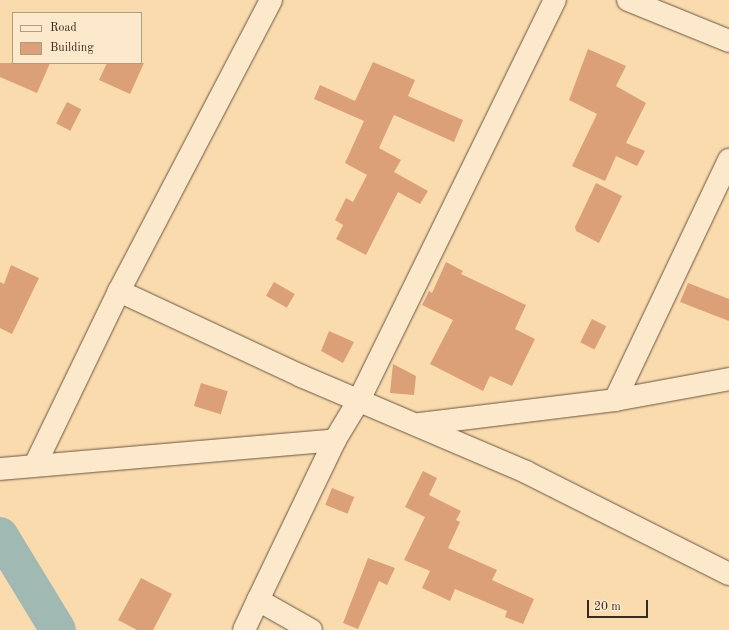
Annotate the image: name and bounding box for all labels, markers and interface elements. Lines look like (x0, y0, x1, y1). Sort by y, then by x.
legend (12, 12, 142, 64)
text: Road (50, 22, 77, 34)
text: Building (50, 42, 94, 54)
scale bar (589, 592, 650, 618)
text: 20 m (594, 601, 621, 613)

